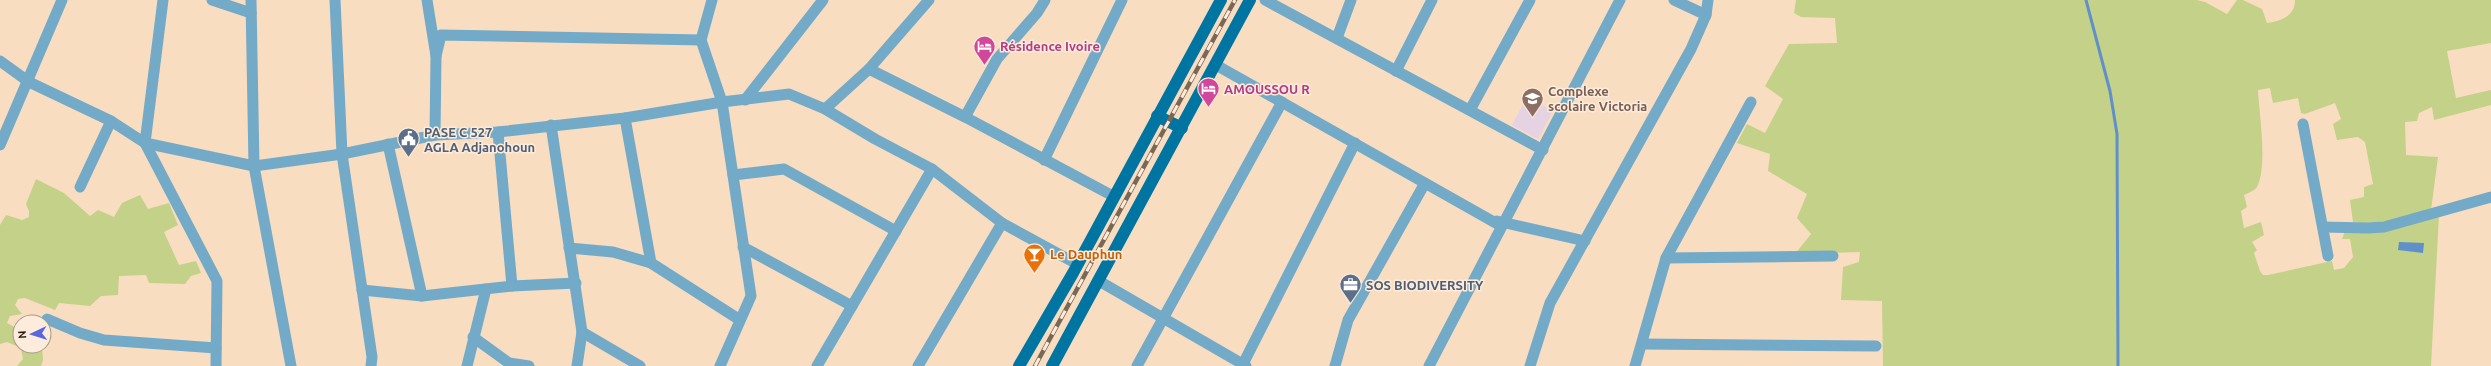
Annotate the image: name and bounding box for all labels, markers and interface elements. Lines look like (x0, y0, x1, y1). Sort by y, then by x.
hotel icon: Résidence Ivoire (971, 33, 997, 66)
place label: Résidence Ivoire (1000, 39, 1100, 53)
hotel icon: AMOUSSOU R (1195, 76, 1221, 109)
place label: AMOUSSOU R (1224, 82, 1310, 96)
place label: Complexe scolaire Victoria (1548, 84, 1647, 113)
school or university icon: Complexe scolaire Victoria (1519, 85, 1545, 118)
place label: PASE C 527 AGLA Adjanohoun (424, 125, 535, 154)
public building icon: PASE C 527 AGLA Adjanohoun (396, 126, 422, 159)
bar icon: Le Dauphun (1021, 241, 1047, 274)
place label: Le Dauphun (1050, 247, 1122, 261)
office icon: SOS BIODIVERSITY (1338, 272, 1364, 305)
place label: SOS BIODIVERSITY (1366, 278, 1484, 292)
north arrow (12, 314, 52, 354)
text: N (16, 330, 28, 339)

